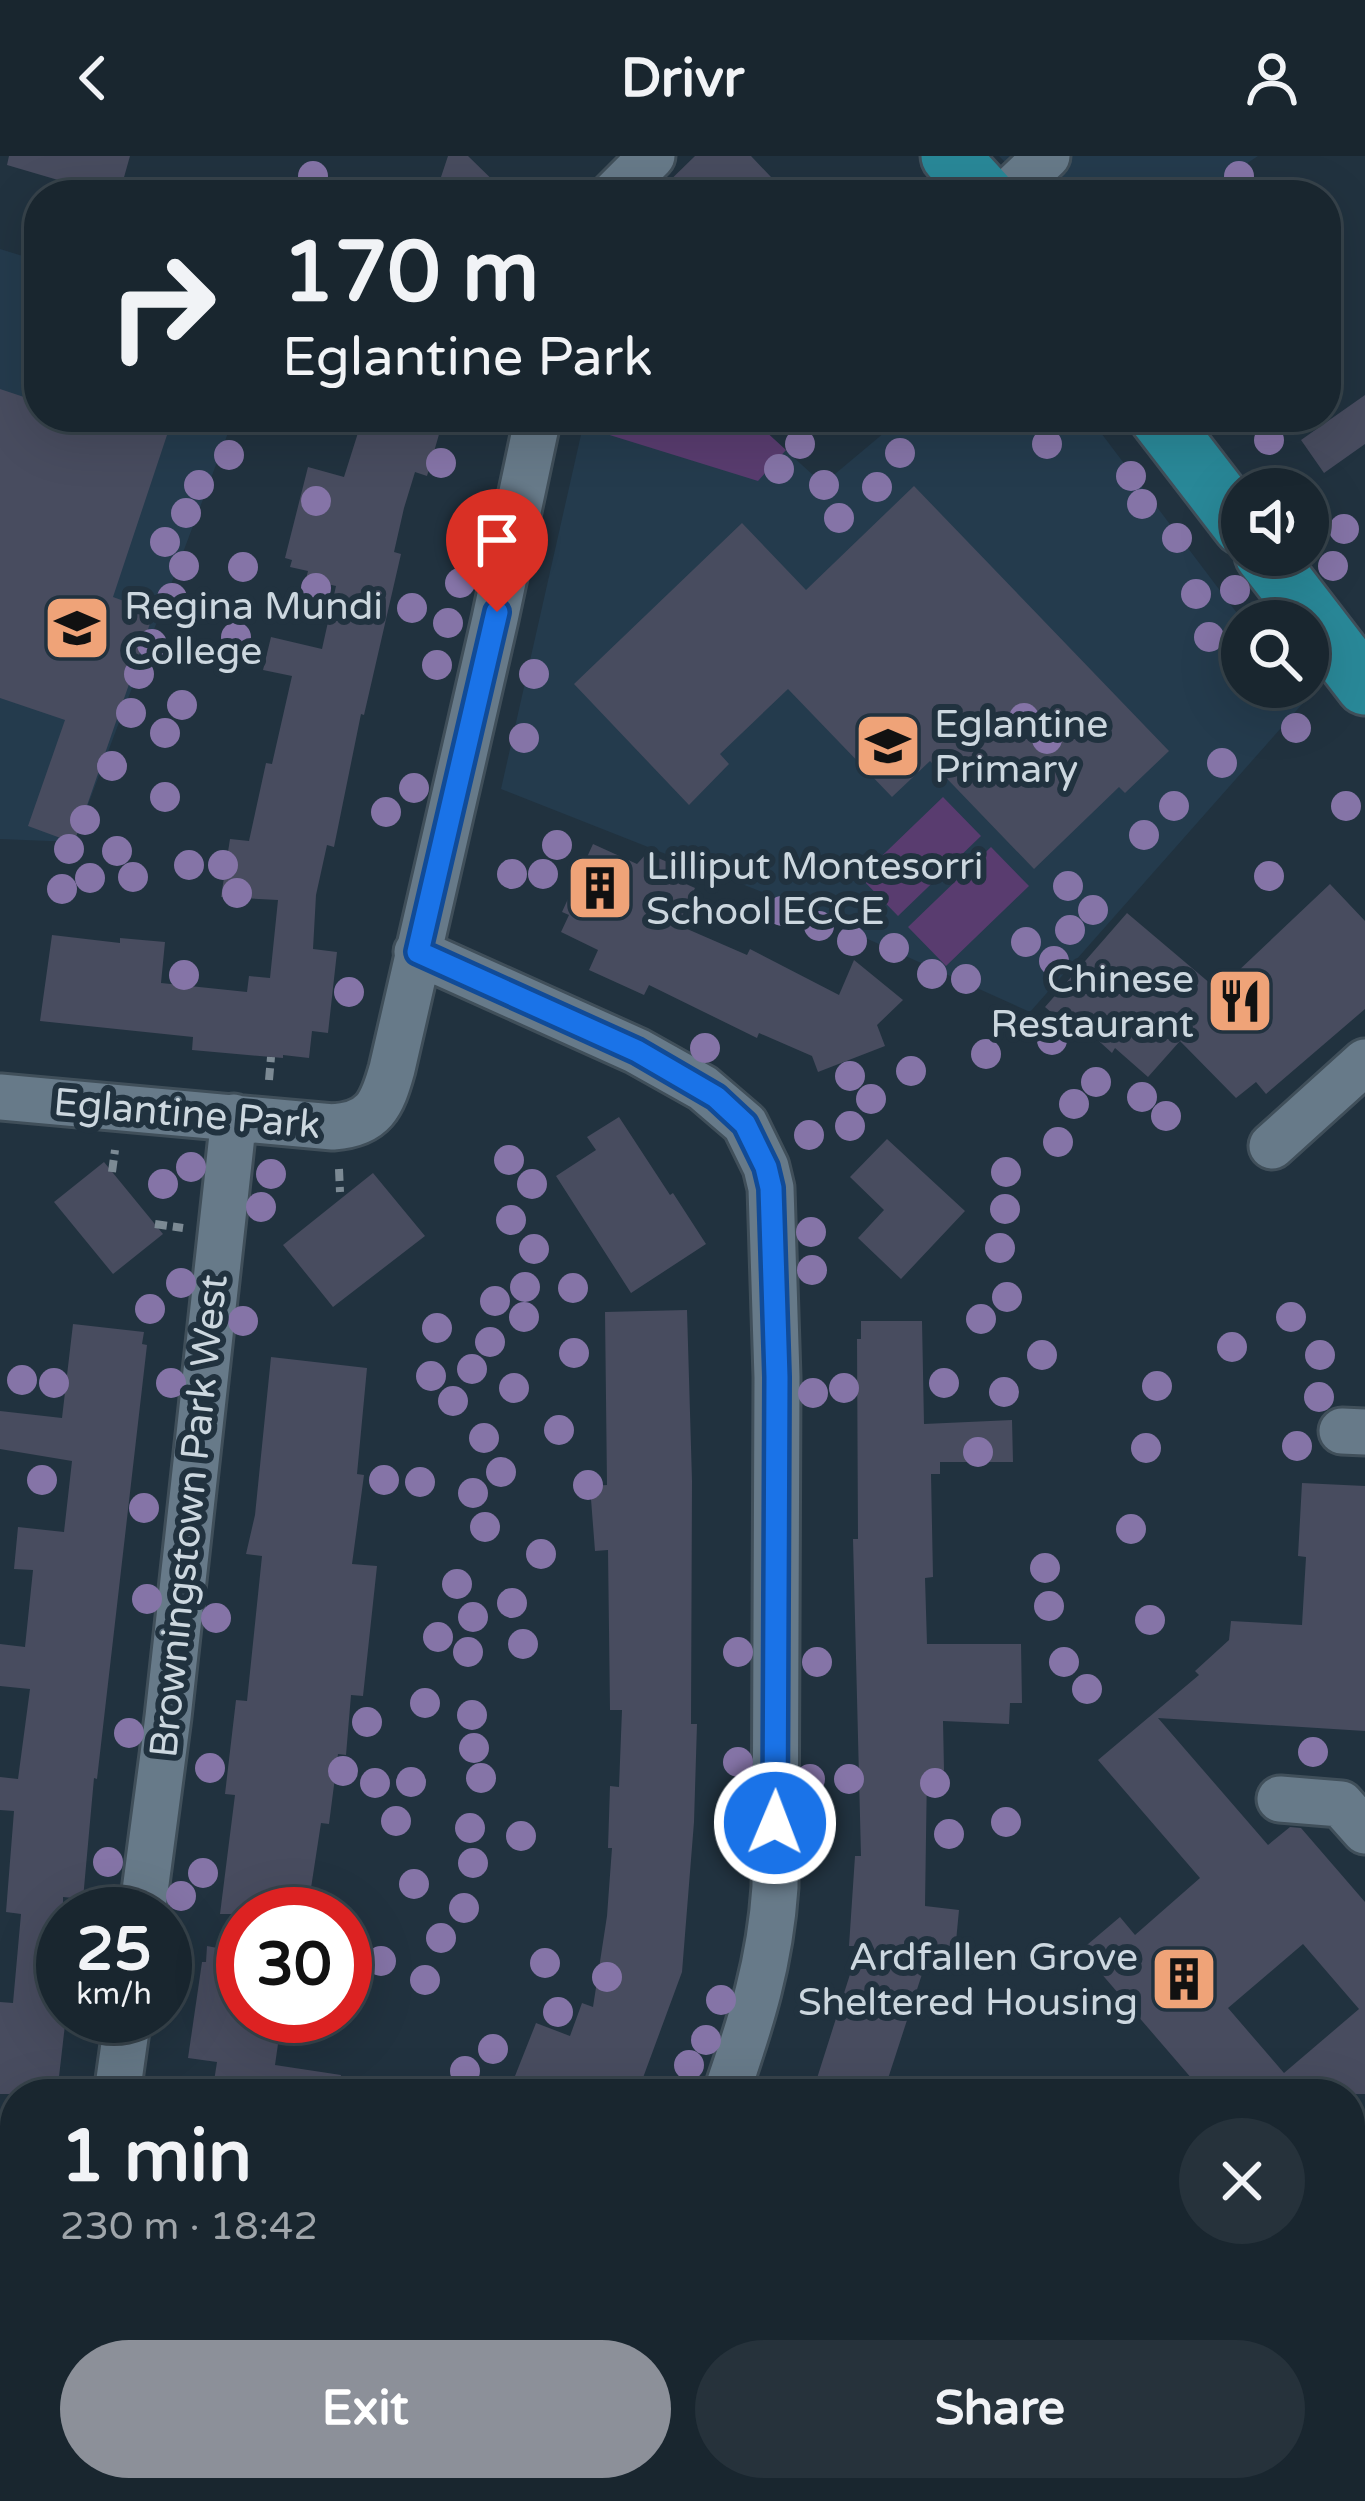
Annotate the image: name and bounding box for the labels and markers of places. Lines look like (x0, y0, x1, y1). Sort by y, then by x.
pin (446, 489, 548, 612)
place label: Regina Mundi College (124, 583, 383, 675)
school or university icon: Regina Mundi College (42, 593, 112, 663)
place label: Eglantine Primary (934, 701, 1108, 793)
school or university icon: Eglantine Primary (853, 711, 923, 781)
place label: Lilliput Montesorri School ECCE (646, 843, 984, 935)
building icon: Lilliput Montesorri School ECCE (565, 853, 635, 923)
place label: Chinese Restaurant (990, 956, 1194, 1048)
restaurant icon: Chinese Restaurant (1205, 966, 1275, 1036)
place label: Ardfallen Grove Sheltered Housing (798, 1934, 1138, 2026)
building icon: Ardfallen Grove Sheltered Housing (1149, 1944, 1219, 2014)

